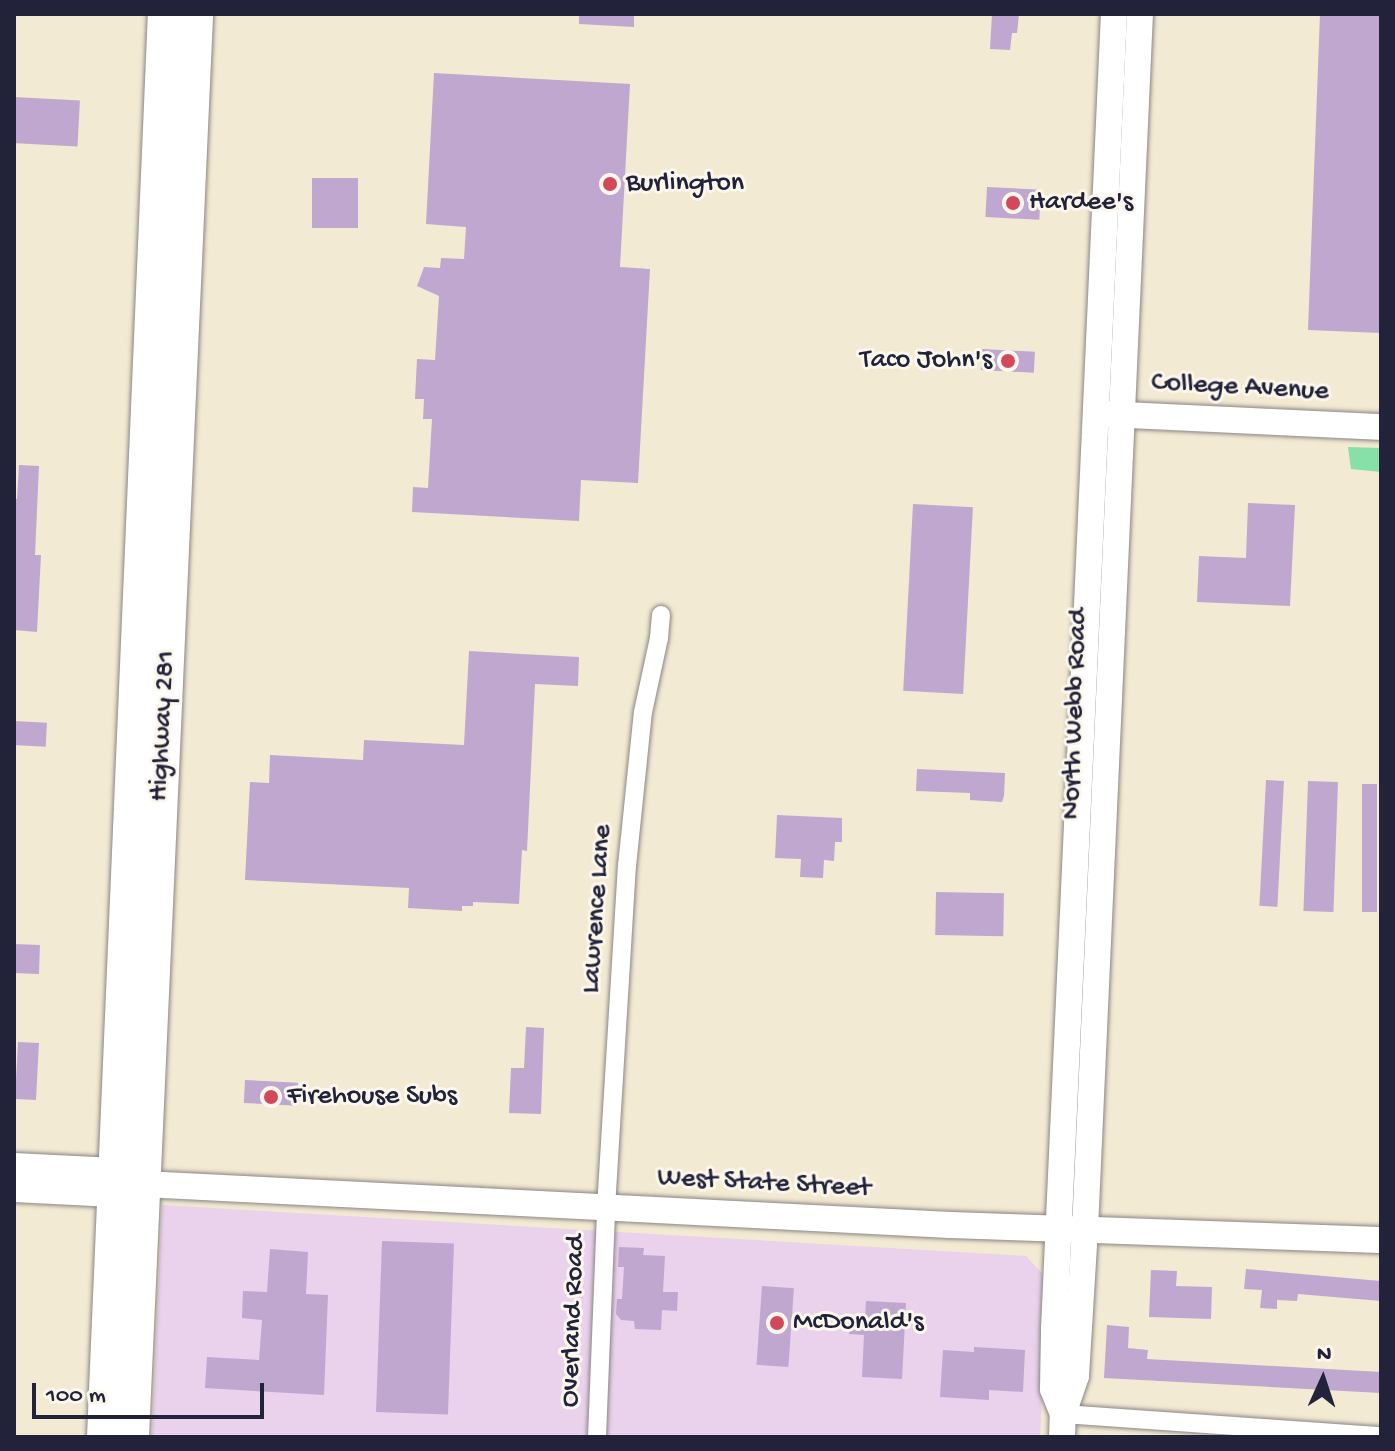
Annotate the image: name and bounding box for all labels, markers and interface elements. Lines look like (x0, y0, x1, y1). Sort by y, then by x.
place label: Burlington (626, 167, 744, 201)
marker: Burlington (601, 175, 619, 193)
place label: Hardee's (1029, 186, 1133, 220)
marker: Hardee's (1004, 194, 1022, 212)
place label: Taco John's (860, 344, 992, 378)
marker: Taco John's (999, 352, 1017, 370)
street label: College Avenue (1150, 367, 1330, 409)
street label: North Webb Road (1056, 608, 1096, 820)
street label: Highway 281 (143, 650, 185, 802)
street label: Lawrence Lane (575, 823, 621, 995)
place label: Firehouse Subs (287, 1080, 457, 1114)
marker: Firehouse Subs (262, 1088, 280, 1106)
street label: West State Street (656, 1162, 872, 1206)
street label: Overland Road (554, 1234, 594, 1408)
place label: McDonald's (793, 1306, 924, 1340)
marker: McDonald's (768, 1314, 786, 1332)
north arrow (1283, 1339, 1363, 1419)
text: N (1316, 1342, 1332, 1368)
scale bar (36, 1367, 268, 1417)
text: 100 m (46, 1382, 106, 1411)

